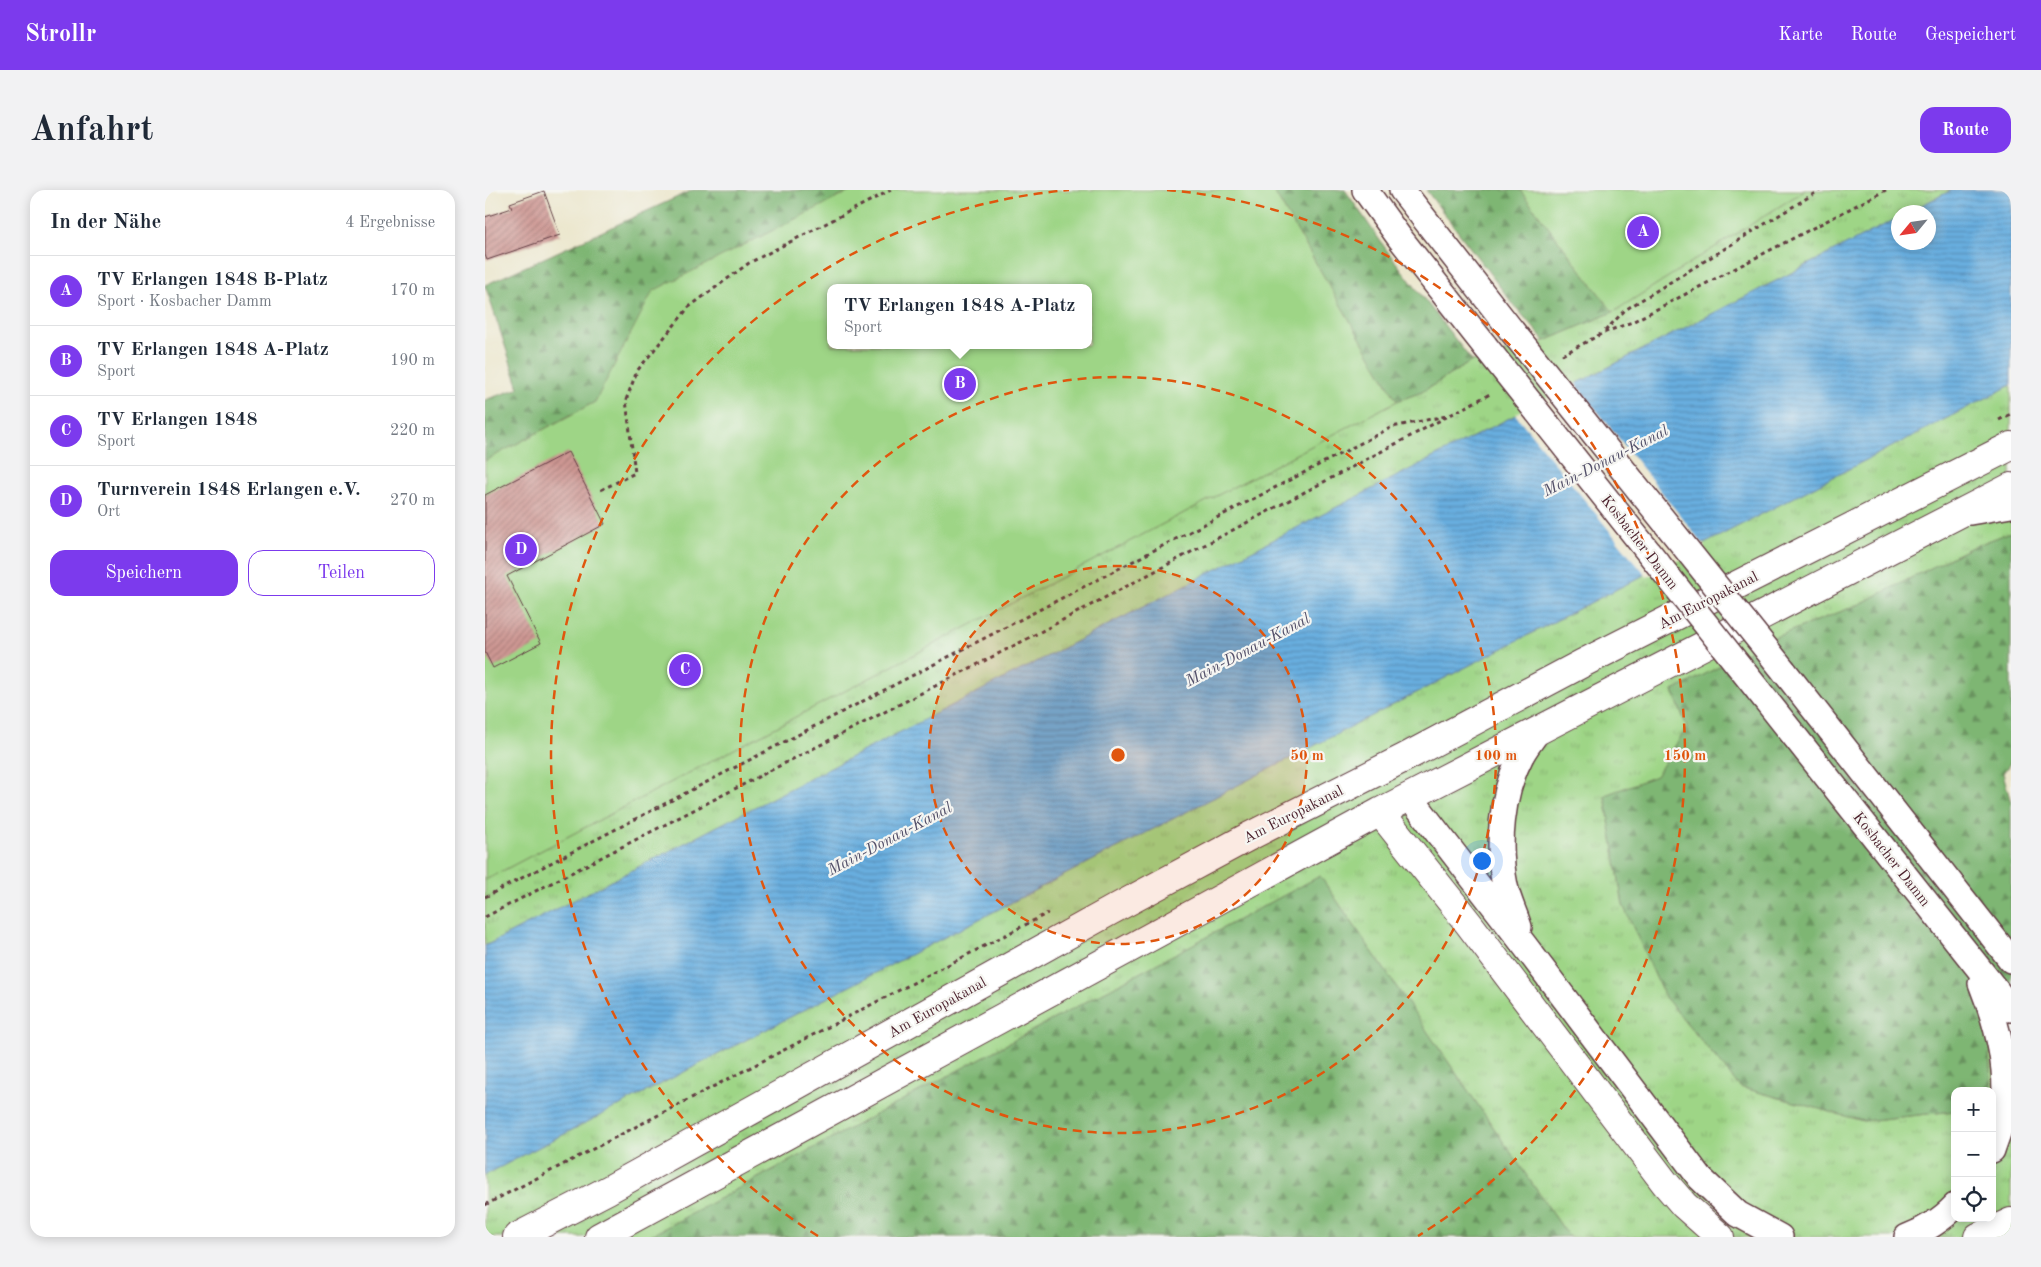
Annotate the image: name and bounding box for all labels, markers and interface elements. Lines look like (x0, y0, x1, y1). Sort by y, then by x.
text: Strollr (25, 23, 96, 47)
text: Karte (1778, 26, 1823, 44)
text: Route (1851, 26, 1897, 44)
text: Gespeichert (1925, 26, 2016, 44)
button: Route (1920, 107, 2011, 153)
text: Anfahrt (30, 113, 153, 148)
north arrow (1891, 205, 1936, 250)
text: In der Nähe (50, 212, 161, 233)
pin: A (1627, 213, 1659, 251)
text: 4 Ergebnisse (345, 215, 435, 231)
text: TV Erlangen 1848 B-Platz (97, 271, 328, 290)
text: A (60, 283, 72, 299)
text: 170 m (390, 283, 435, 299)
popup (827, 284, 1092, 349)
text: Sport · Kosbacher Damm (97, 294, 272, 310)
text: TV Erlangen 1848 A-Platz (844, 297, 1075, 316)
text: Sport (844, 320, 882, 336)
text: TV Erlangen 1848 A-Platz (97, 341, 329, 360)
text: B (60, 353, 72, 369)
text: 190 m (390, 353, 435, 369)
text: Sport (97, 364, 135, 380)
pin: B (944, 365, 976, 403)
text: TV Erlangen 1848 (97, 411, 257, 430)
text: C (61, 423, 71, 439)
text: 220 m (390, 423, 435, 439)
water label: Main-Donau-Kanal (1540, 423, 1672, 501)
text: Sport (97, 434, 135, 450)
text: Turnverein 1848 Erlangen e.V. (97, 481, 361, 500)
text: D (60, 493, 72, 509)
text: 270 m (390, 493, 435, 509)
street label: Kosbacher Damm (1597, 493, 1680, 593)
text: Ort (97, 504, 120, 520)
pin: D (505, 531, 537, 569)
button: Speichern (50, 550, 238, 596)
button: Teilen (248, 550, 435, 596)
street label: Am Europakanal (1657, 570, 1761, 633)
water label: Main-Donau-Kanal (1182, 611, 1313, 691)
pin: C (669, 651, 701, 689)
centre of rings (1109, 746, 1127, 764)
text: 50 m (1290, 749, 1324, 764)
text: 100 m (1475, 749, 1517, 764)
text: 150 m (1664, 749, 1706, 764)
street label: Am Europakanal (1242, 784, 1346, 847)
water label: Main-Donau-Kanal (824, 800, 955, 880)
street label: Kosbacher Damm (1849, 810, 1932, 910)
your location (1469, 848, 1495, 874)
street label: Am Europakanal (886, 975, 989, 1041)
map controls (1951, 1087, 1996, 1222)
button: + (1951, 1087, 1996, 1132)
button: − (1951, 1132, 1996, 1177)
button: locate (1951, 1177, 1996, 1222)

